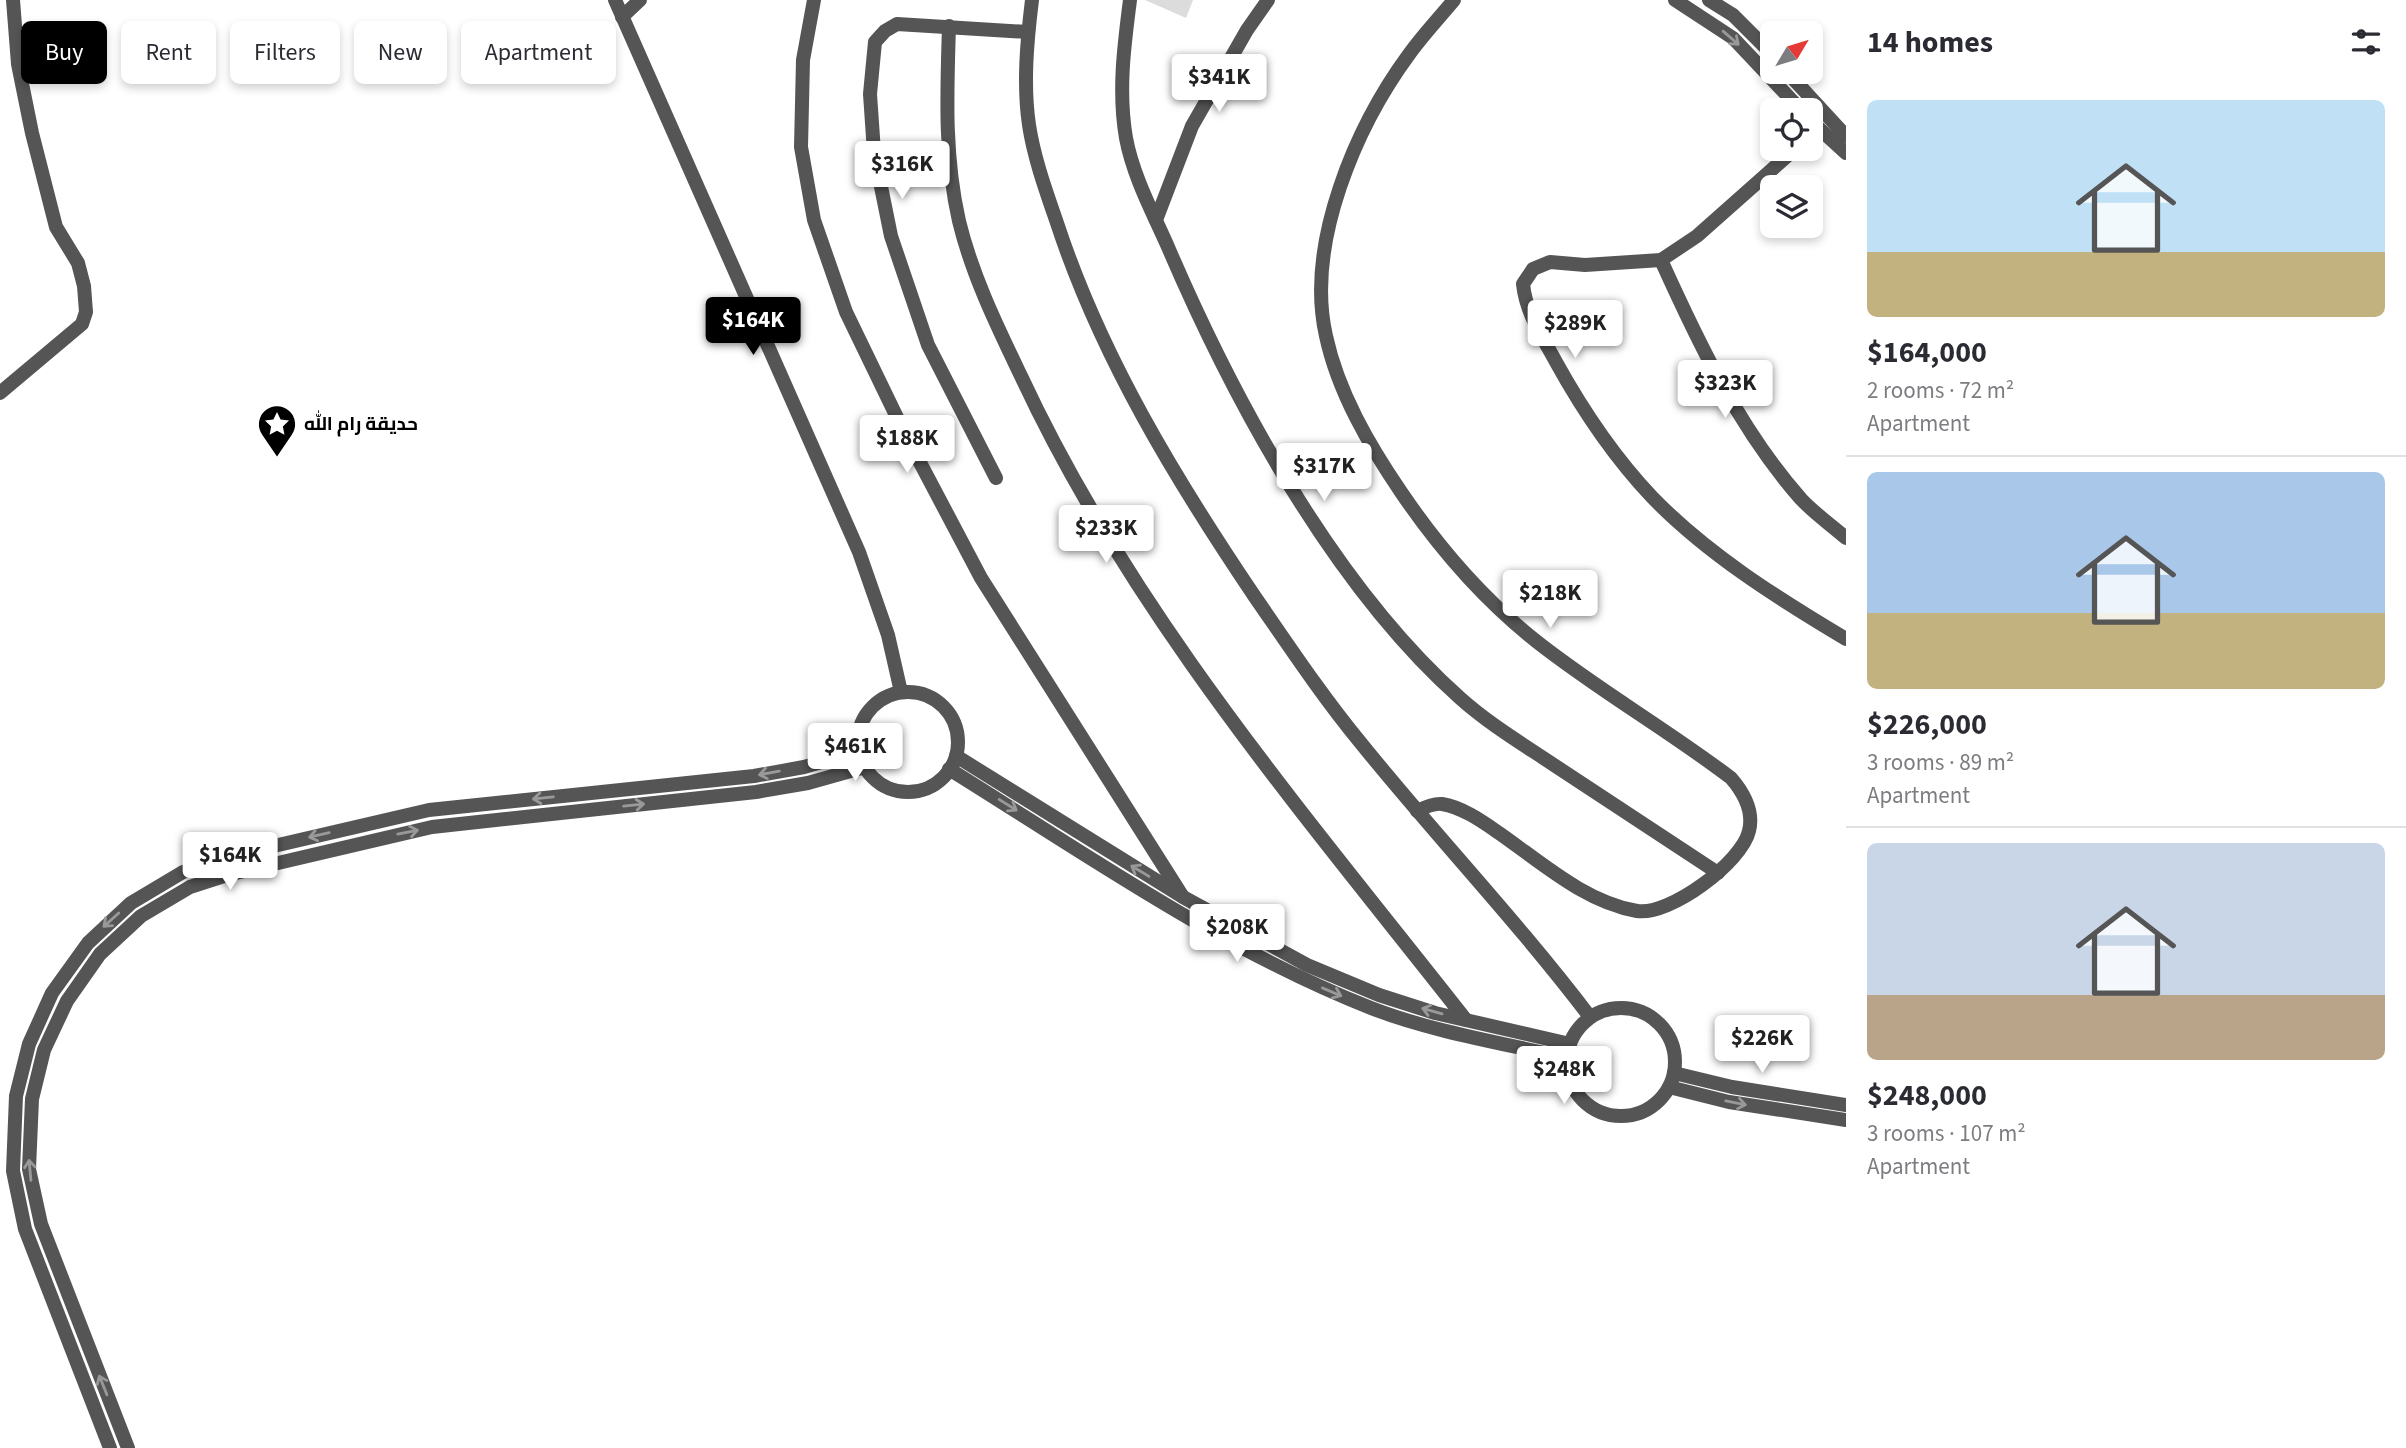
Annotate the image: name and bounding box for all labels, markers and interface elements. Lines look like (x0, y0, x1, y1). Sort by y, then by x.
chip: Buy (21, 21, 107, 84)
chip: Rent (121, 21, 216, 84)
chip: Filters (230, 21, 340, 84)
chip: New (354, 21, 447, 84)
chip: Apartment (461, 21, 616, 84)
north arrow (1760, 21, 1824, 84)
map controls (1760, 21, 1823, 238)
text: 14 homes (1867, 21, 1993, 64)
icon: filters (2347, 23, 2385, 61)
one-way arrow (1722, 30, 1740, 46)
pin: $341K (1170, 54, 1268, 114)
text: $341K (1188, 60, 1250, 93)
button: locate (1760, 98, 1823, 161)
pin: $316K (853, 142, 951, 201)
icon: home (2063, 145, 2189, 271)
text: $316K (871, 147, 933, 180)
button: layers (1760, 175, 1823, 238)
pin: $164K (704, 298, 802, 357)
pin: $289K (1526, 300, 1624, 360)
text: $164K (722, 303, 784, 336)
text: $289K (1544, 306, 1606, 339)
text: $164,000 (1867, 331, 1987, 374)
pin: $323K (1676, 360, 1774, 420)
text: $323K (1694, 366, 1756, 399)
text: 2 rooms · 72 m² (1867, 374, 2014, 407)
place icon: حديقة رام الله (256, 403, 298, 458)
text: Apartment (1867, 407, 1970, 440)
place label: حديقة رام الله (304, 410, 418, 438)
pin: $188K (858, 416, 956, 475)
text: $188K (876, 421, 938, 454)
pin: $317K (1275, 444, 1373, 503)
text: $317K (1293, 449, 1355, 482)
pin: $233K (1057, 505, 1155, 565)
text: $233K (1075, 511, 1137, 544)
icon: home (2063, 517, 2189, 643)
pin: $218K (1501, 570, 1599, 630)
text: $218K (1519, 576, 1581, 609)
text: $226,000 (1867, 703, 1987, 746)
pin: $461K (806, 724, 904, 783)
text: $461K (824, 729, 886, 762)
text: 3 rooms · 89 m² (1867, 746, 2014, 779)
one-way arrow (758, 767, 781, 780)
text: Apartment (1867, 779, 1970, 812)
one-way arrow (532, 792, 555, 805)
one-way arrow (622, 799, 644, 812)
one-way arrow (997, 799, 1017, 813)
one-way arrow (396, 824, 419, 838)
one-way arrow (308, 829, 331, 842)
pin: $164K (181, 832, 279, 892)
text: $164K (199, 838, 261, 871)
one-way arrow (1130, 863, 1150, 877)
icon: home (2063, 888, 2189, 1014)
pin: $208K (1188, 904, 1286, 964)
text: $208K (1206, 910, 1268, 943)
one-way arrow (103, 912, 121, 928)
one-way arrow (1321, 986, 1342, 999)
one-way arrow (1421, 1004, 1443, 1017)
pin: $226K (1713, 1016, 1811, 1075)
text: $226K (1731, 1021, 1793, 1054)
pin: $248K (1515, 1046, 1613, 1106)
text: $248K (1533, 1052, 1595, 1085)
text: $248,000 (1867, 1074, 1987, 1117)
one-way arrow (1724, 1097, 1747, 1110)
text: 3 rooms · 107 m² (1867, 1117, 2026, 1150)
text: Apartment (1867, 1150, 1970, 1183)
one-way arrow (23, 1159, 36, 1182)
one-way arrow (95, 1374, 108, 1396)

